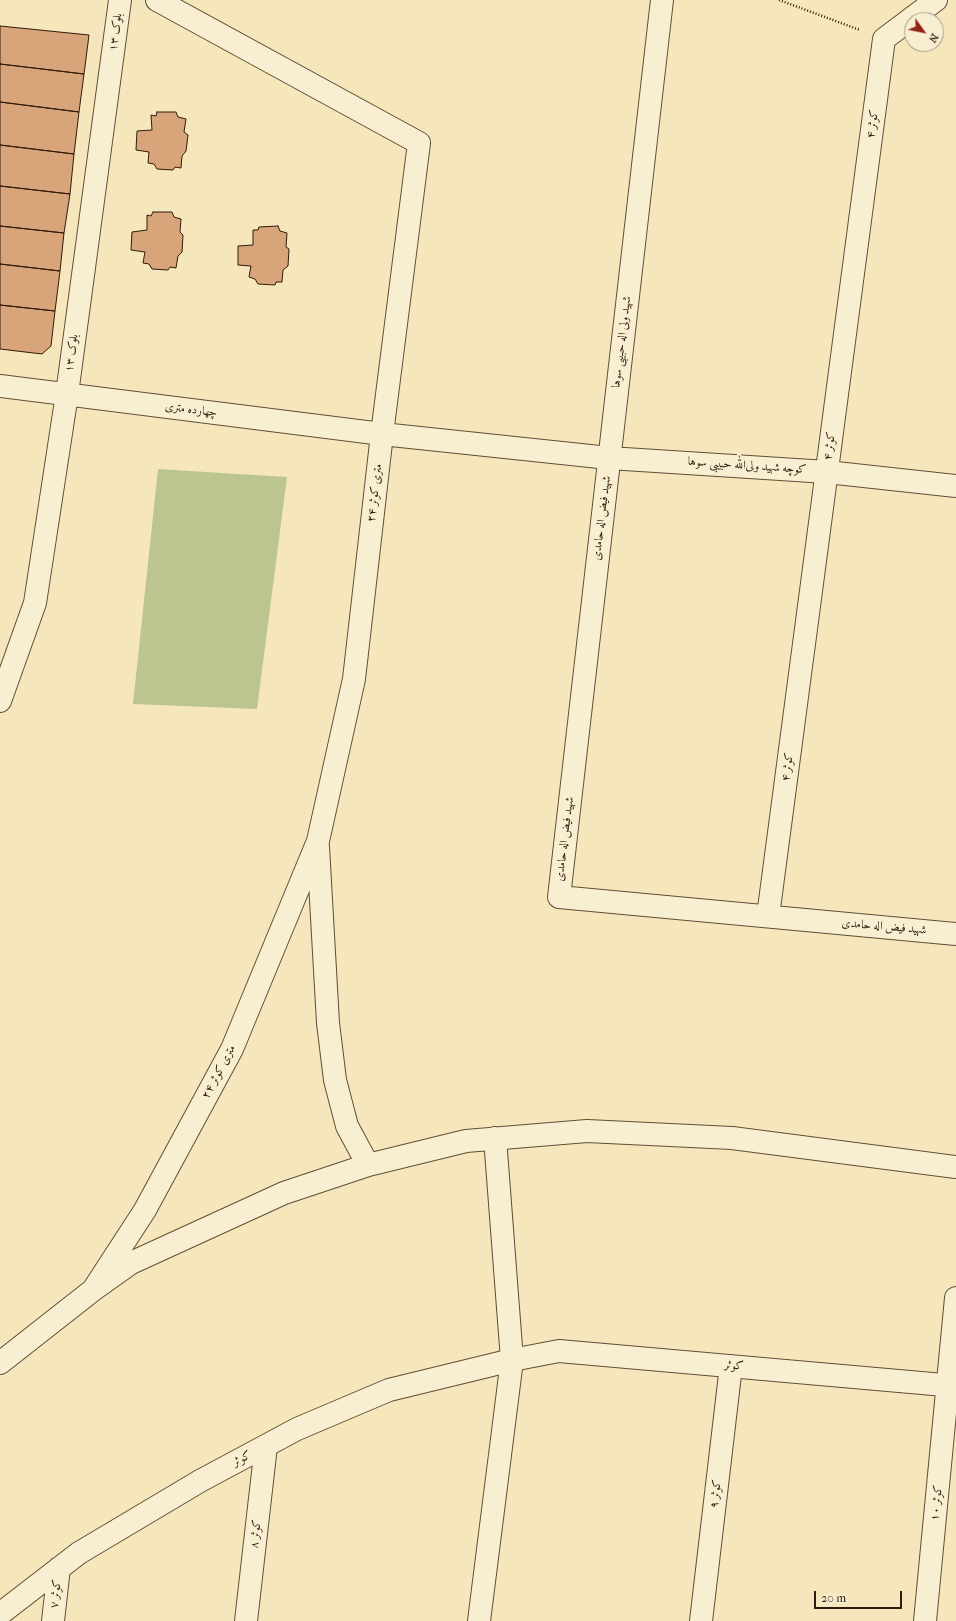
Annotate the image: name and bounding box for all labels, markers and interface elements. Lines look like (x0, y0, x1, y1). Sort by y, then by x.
street label: بلوک ۱۳ (106, 12, 126, 52)
north arrow (904, 12, 944, 52)
text: N (926, 31, 941, 45)
street label: کوثر ۴ (864, 109, 882, 139)
street label: شهید ولی اله حبیبی سوها (609, 295, 635, 389)
street label: بلوک ۱۳ (62, 333, 82, 373)
street label: چهارده متری (164, 400, 218, 420)
street label: کوثر ۴ (821, 431, 839, 461)
street label: کوچه شهید ولی‌الله حبیبی سوها (687, 455, 807, 477)
street label: ۲۴ متری کوثر (364, 463, 386, 523)
street label: شهید فیض اله حامدی (590, 475, 614, 561)
street label: کوثر ۴ (779, 752, 797, 782)
street label: شهید فیض اله حامدی (553, 796, 577, 882)
street label: شهید فیض اله حامدی (841, 916, 927, 938)
street label: ۲۴ متری کوثر (199, 1043, 239, 1101)
street label: کوثر (724, 1358, 744, 1374)
street label: کوثر (230, 1448, 254, 1470)
street label: کوثر ۹ (707, 1479, 725, 1509)
street label: کوثر ۱۰ (928, 1484, 946, 1522)
street label: کوثر ۸ (247, 1519, 265, 1549)
street label: کوثر ۷ (47, 1579, 65, 1609)
scale bar (816, 1583, 904, 1609)
text: 20 m (821, 1591, 846, 1605)

